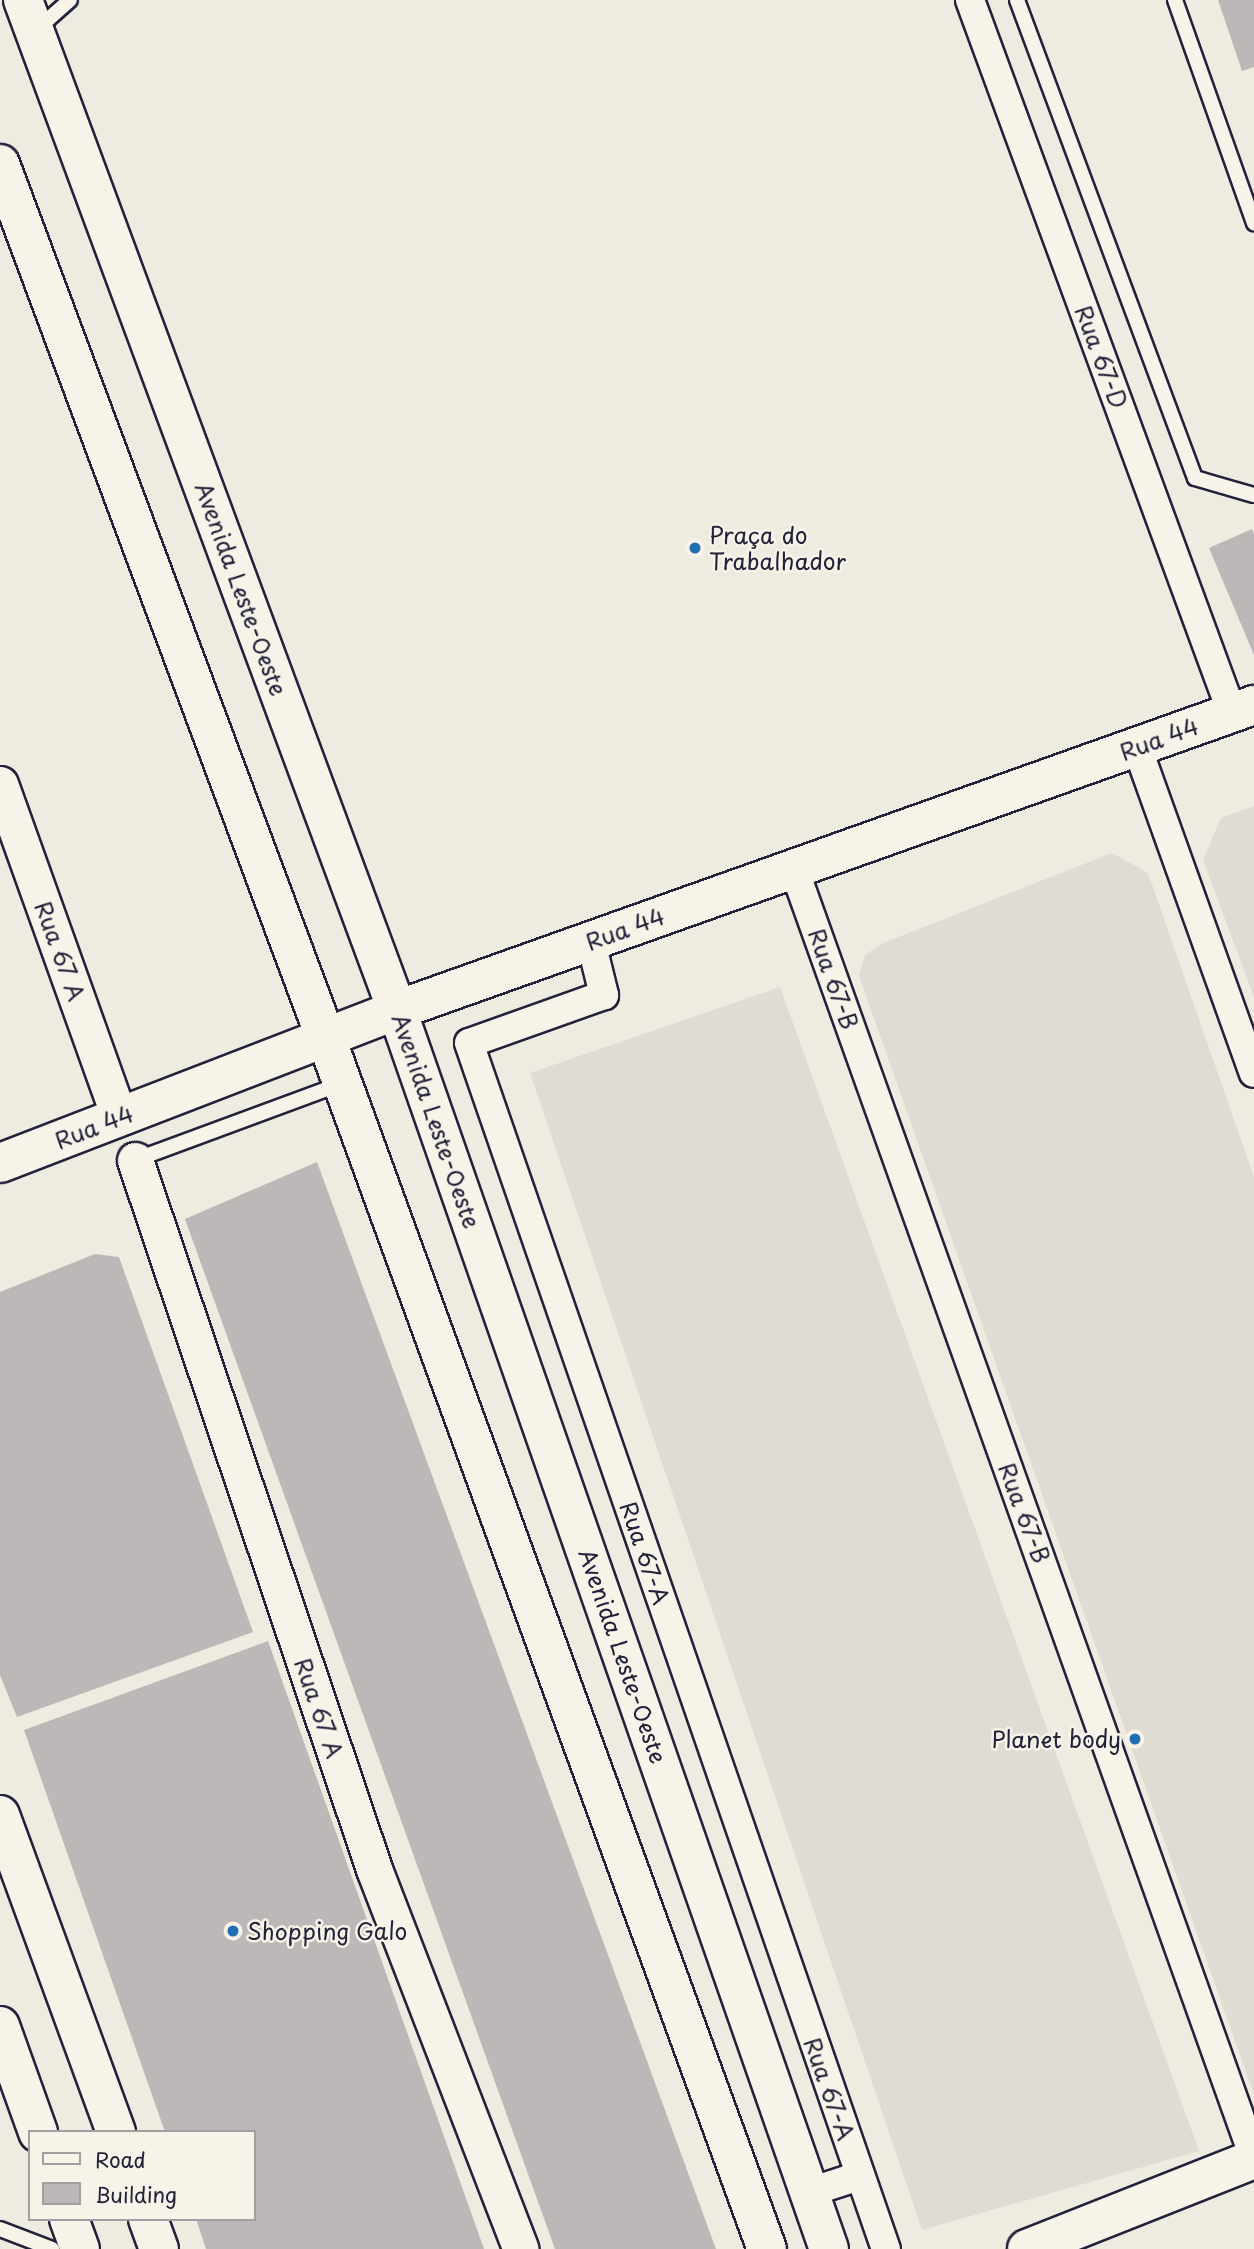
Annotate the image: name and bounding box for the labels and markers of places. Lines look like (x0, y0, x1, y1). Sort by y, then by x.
place label: Praça do Trabalhador (709, 521, 846, 575)
marker: Praça do Trabalhador (687, 540, 703, 556)
place label: Planet body (990, 1725, 1121, 1753)
marker: Planet body (1127, 1731, 1143, 1747)
place label: Shopping Galo (247, 1917, 409, 1945)
marker: Shopping Galo (225, 1923, 241, 1939)

